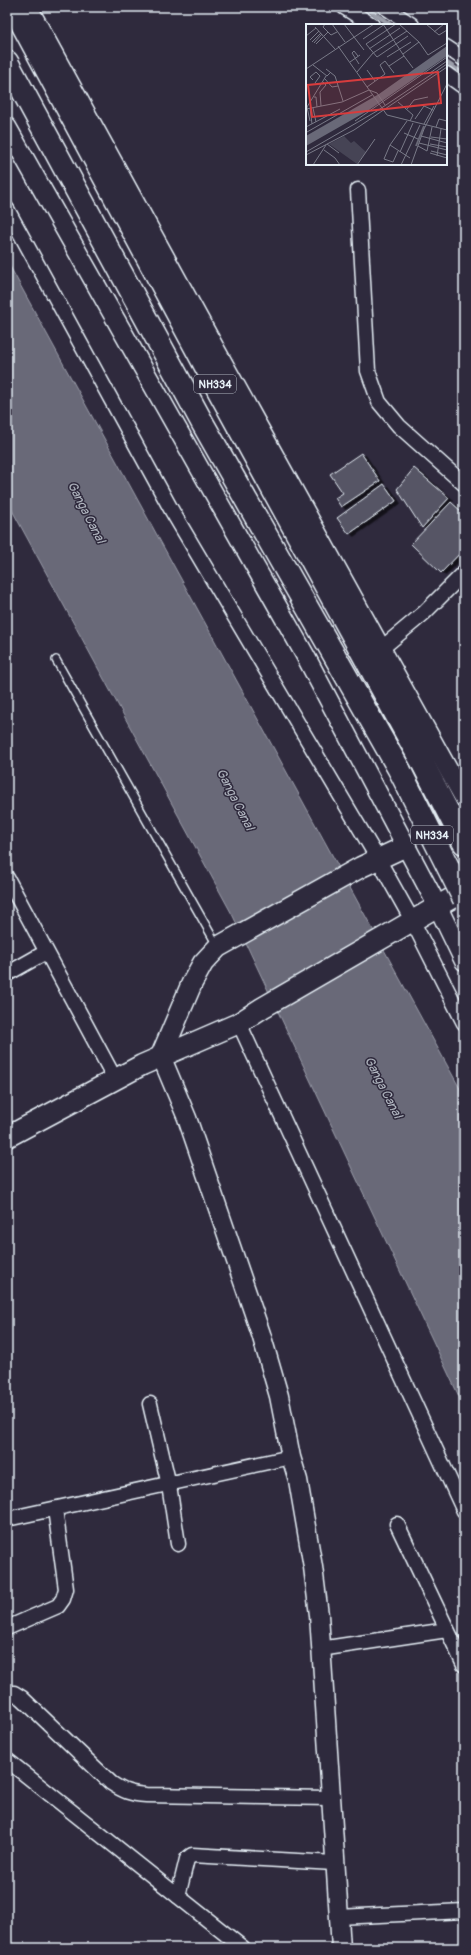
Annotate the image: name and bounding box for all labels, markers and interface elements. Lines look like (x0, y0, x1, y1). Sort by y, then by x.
inset map (306, 24, 447, 165)
road number: NH334 (194, 375, 236, 393)
water label: Ganga Canal (64, 479, 109, 548)
water label: Ganga Canal (213, 766, 258, 835)
road number: NH334 (411, 826, 453, 844)
water label: Ganga Canal (361, 1054, 406, 1123)

